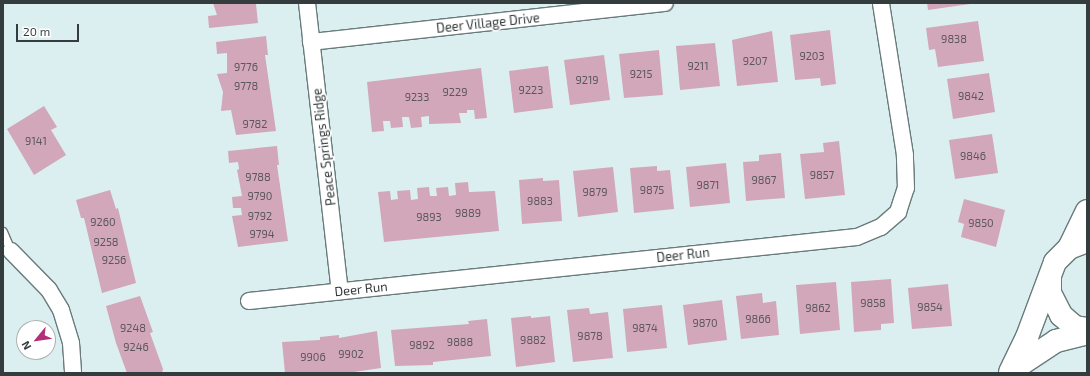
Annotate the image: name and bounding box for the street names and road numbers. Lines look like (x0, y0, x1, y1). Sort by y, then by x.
street label: Deer Village Drive (435, 10, 541, 36)
street label: Peace Springs Ridge (309, 87, 339, 207)
street label: Deer Run (655, 244, 711, 266)
street label: Deer Run (333, 278, 389, 300)

